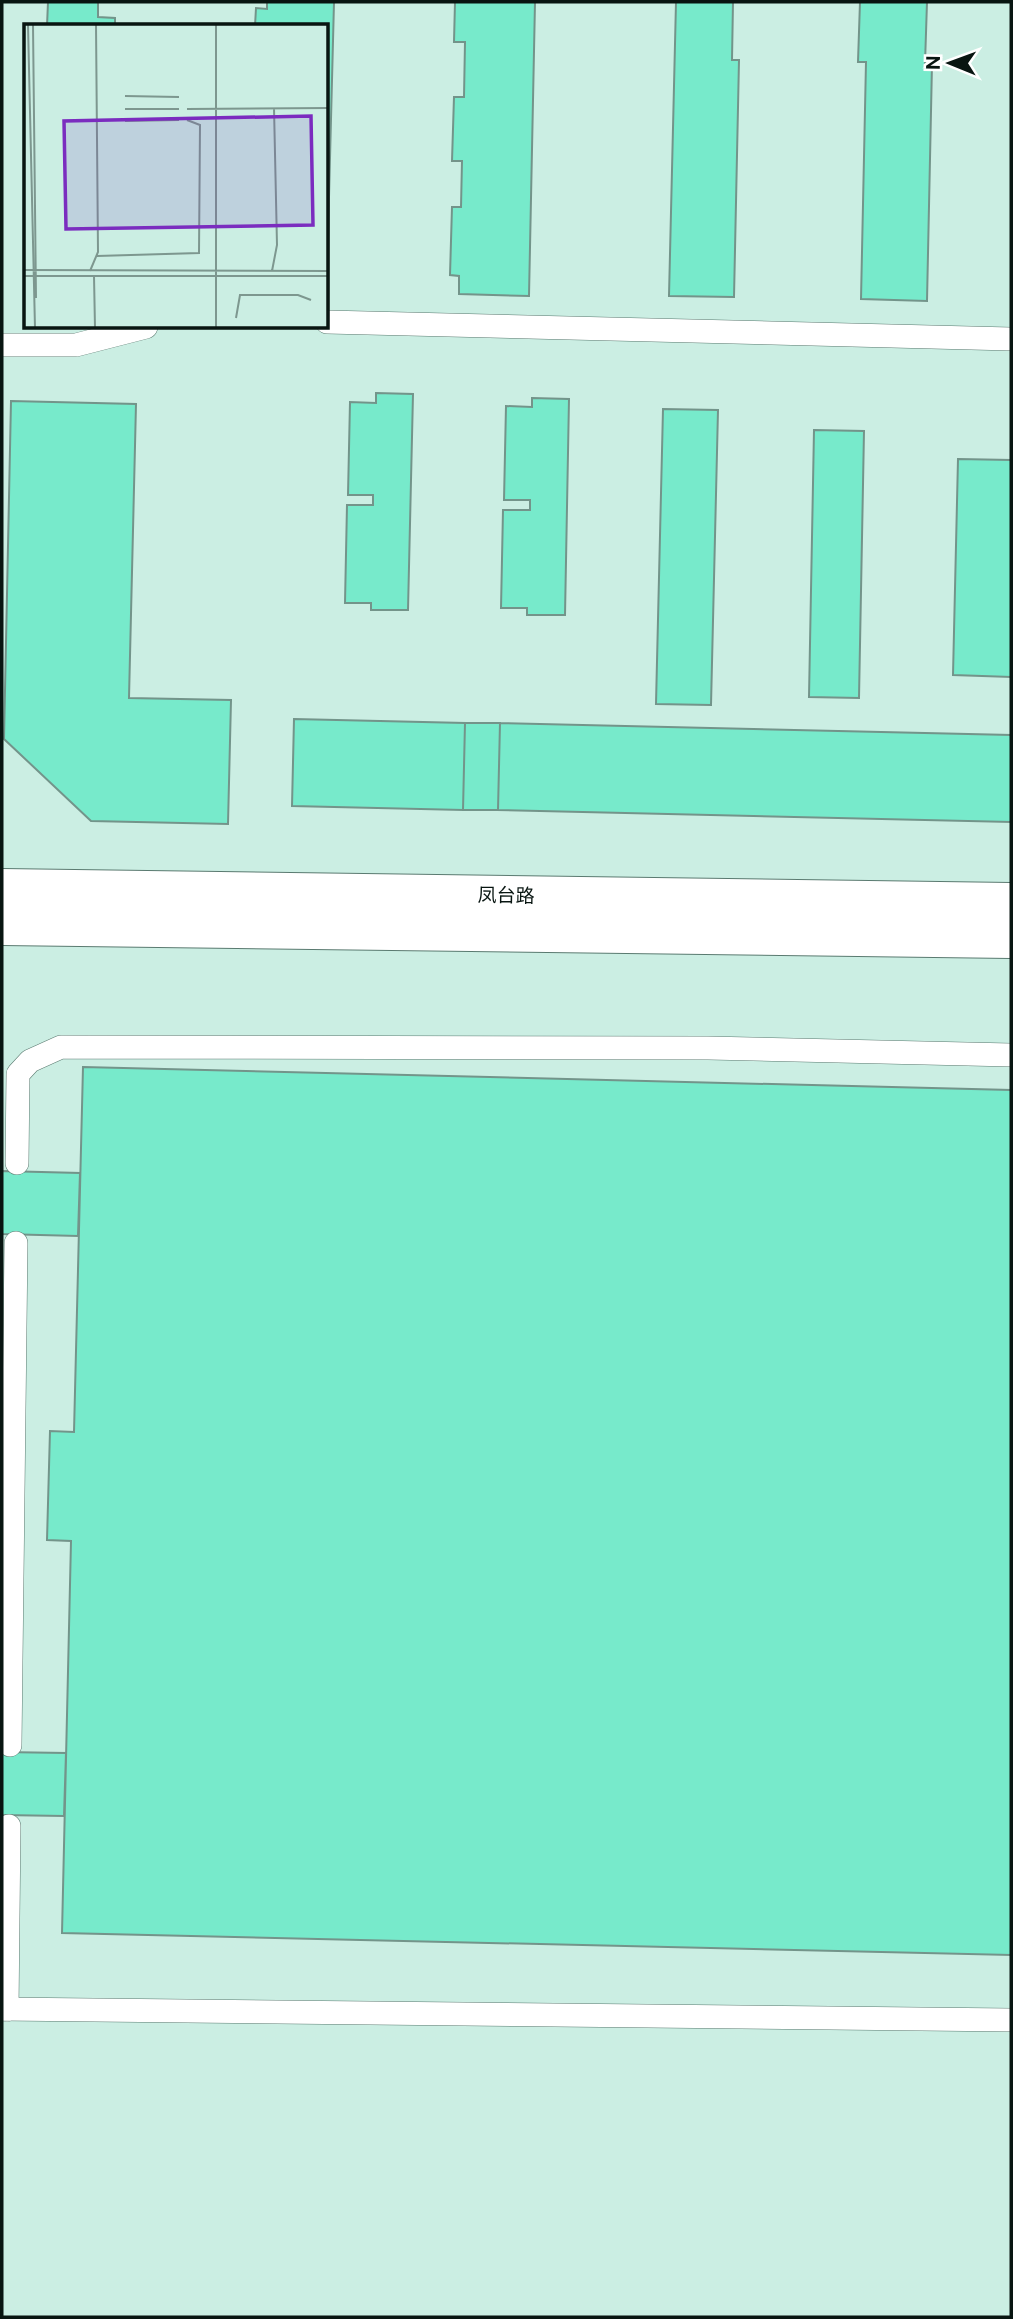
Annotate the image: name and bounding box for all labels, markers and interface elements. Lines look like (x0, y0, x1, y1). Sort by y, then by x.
inset map (24, 24, 329, 329)
north arrow (915, 28, 985, 98)
text: N (922, 55, 944, 70)
street label: 凤台路 (477, 884, 535, 906)

